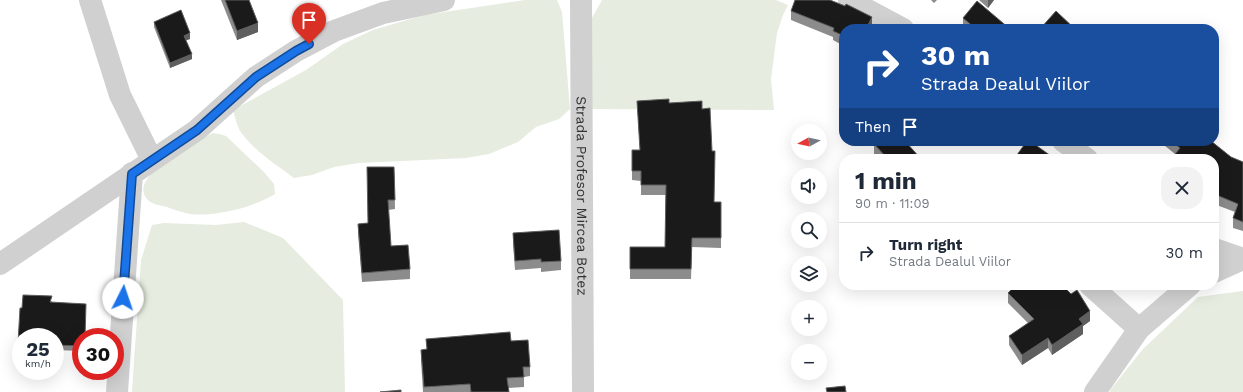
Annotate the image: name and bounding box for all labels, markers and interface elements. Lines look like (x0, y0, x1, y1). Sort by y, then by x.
pin (292, 3, 326, 44)
icon: arrive (298, 9, 320, 31)
text: 30 m (921, 39, 990, 72)
icon: right (855, 40, 907, 92)
text: Strada Dealul Viilor (921, 73, 1090, 94)
street label: Strada Profesor Mircea Botez (573, 96, 591, 296)
icon: arrive (899, 116, 921, 138)
text: Then (855, 118, 891, 136)
north arrow (791, 124, 827, 160)
map controls (791, 124, 827, 380)
text: 1 min (855, 167, 917, 195)
button: close (1161, 167, 1203, 209)
button: sound (791, 168, 827, 204)
text: 90 m · 11:09 (855, 196, 930, 211)
button: search (791, 212, 827, 248)
text: Turn right (889, 236, 962, 254)
icon: right (855, 242, 877, 264)
text: 30 m (1166, 244, 1203, 262)
text: Strada Dealul Viilor (889, 254, 1011, 269)
button: layers (791, 256, 827, 292)
position arrow (102, 277, 144, 319)
button: + (791, 300, 827, 336)
speed limit sign: 30 (72, 328, 124, 380)
text: 25 (26, 337, 50, 361)
button: − (791, 344, 827, 380)
text: km/h (25, 358, 51, 369)

